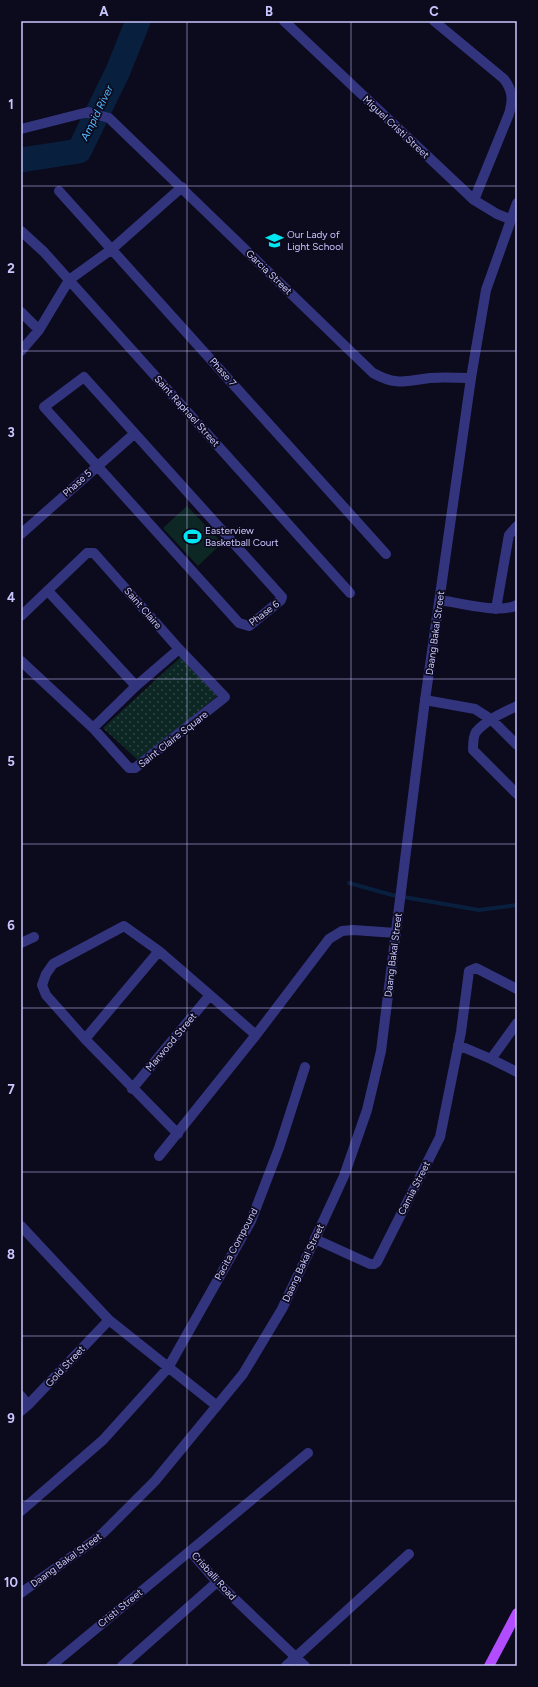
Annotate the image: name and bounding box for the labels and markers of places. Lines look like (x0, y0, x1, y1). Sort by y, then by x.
place label: Our Lady of Light School (287, 228, 343, 253)
school or university icon: Our Lady of Light School (264, 230, 284, 250)
place label: Easterview Basketball Court (205, 524, 279, 549)
sports icon: Easterview Basketball Court (182, 526, 202, 546)

